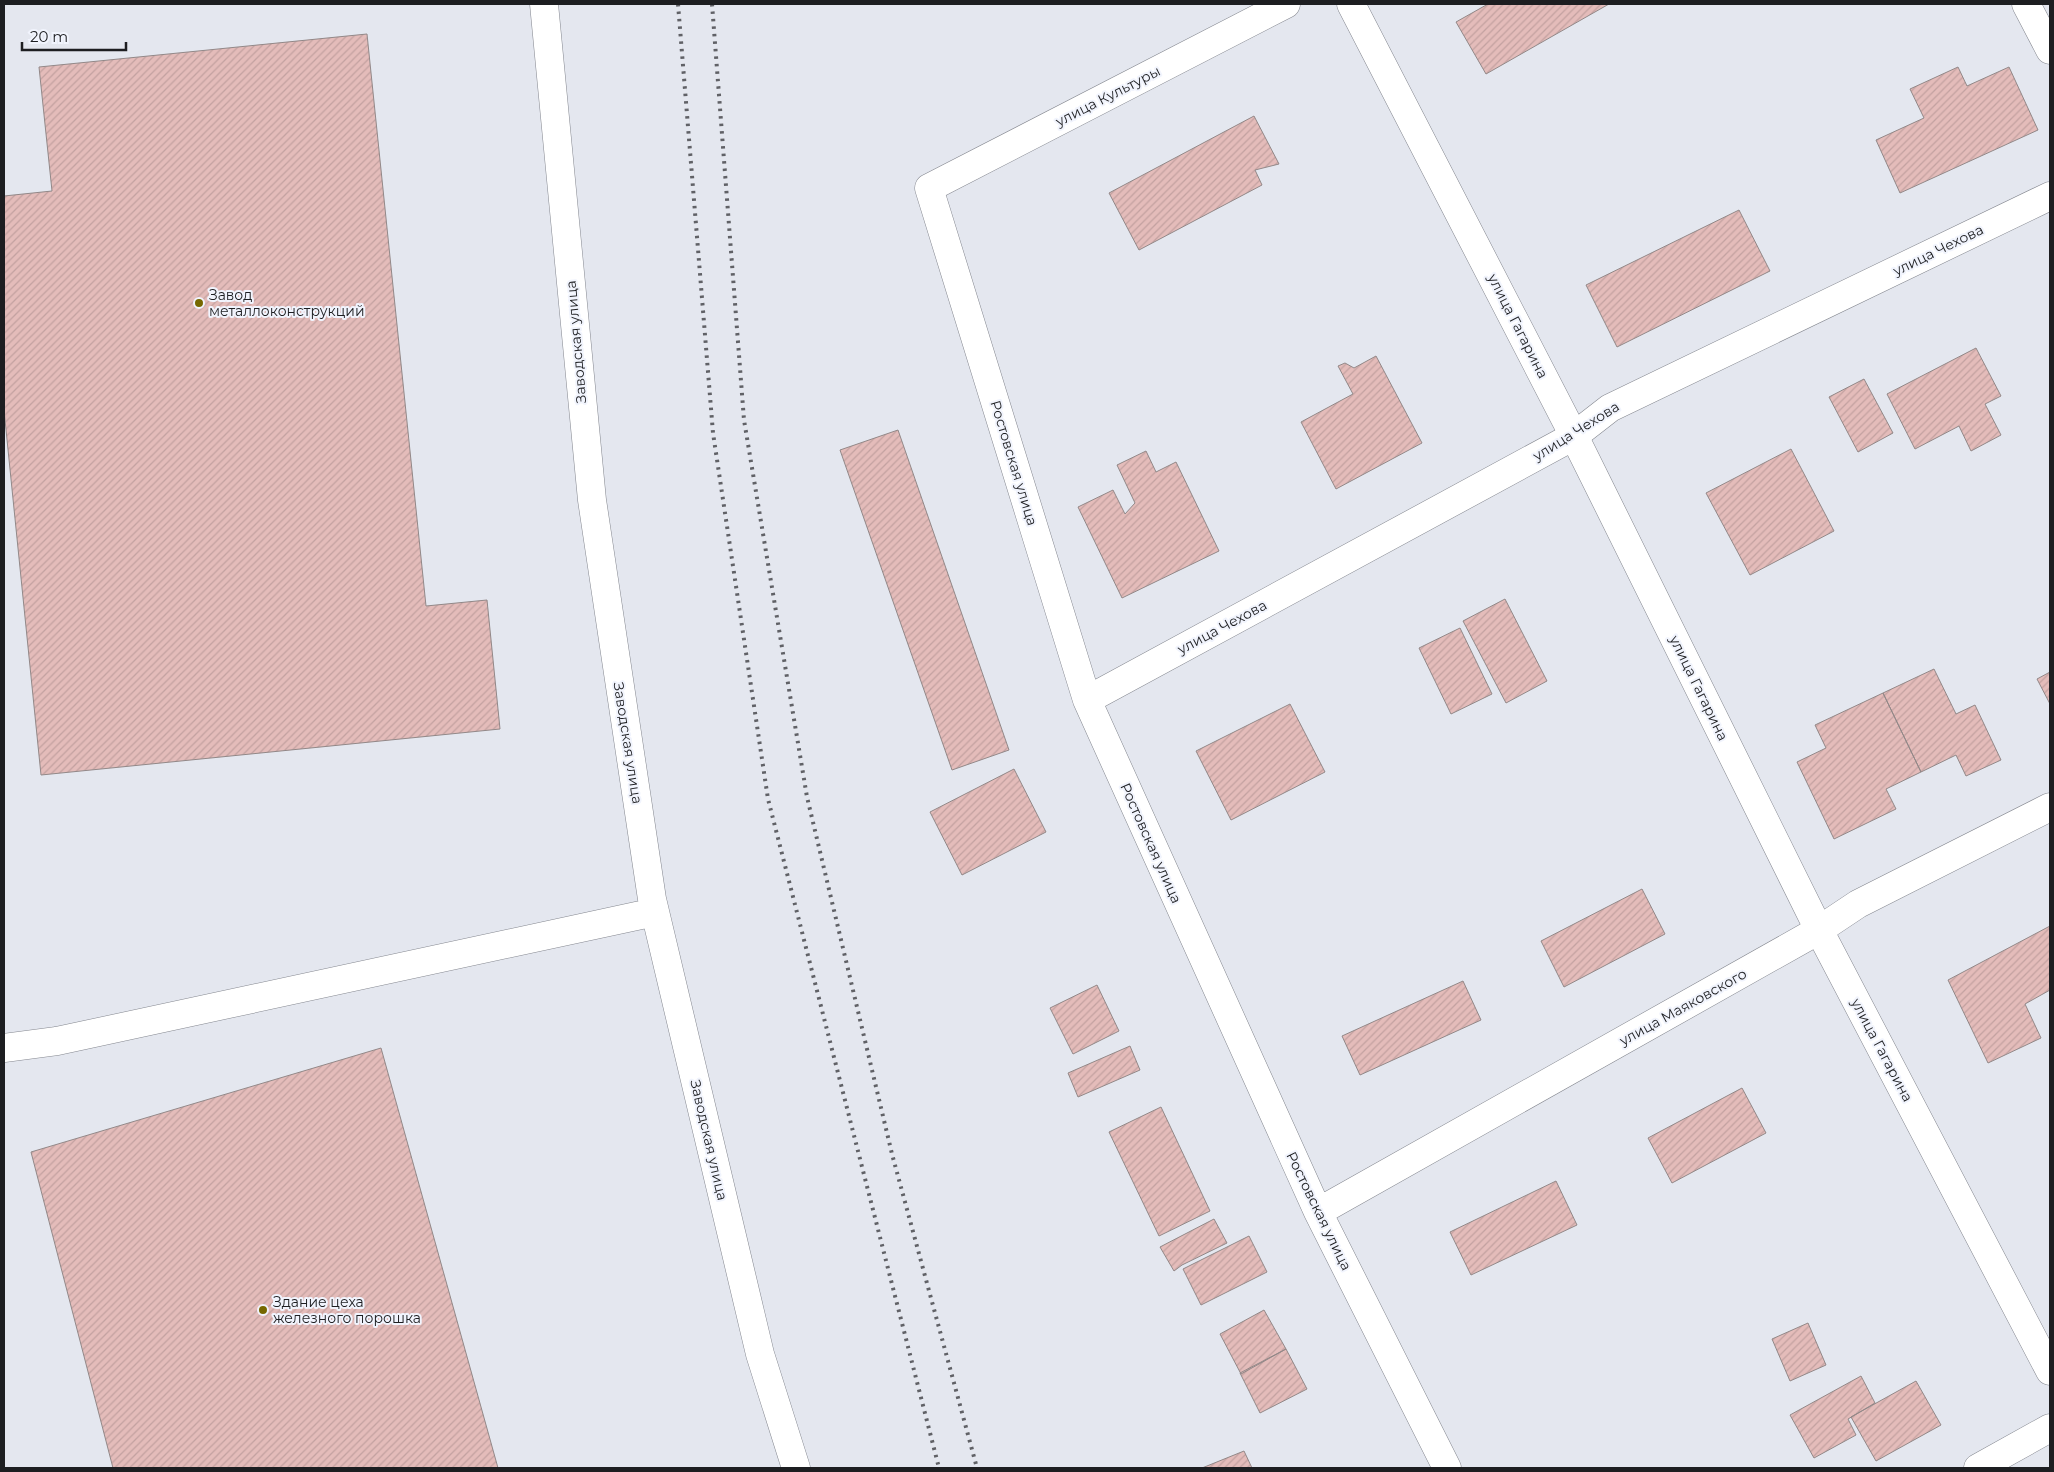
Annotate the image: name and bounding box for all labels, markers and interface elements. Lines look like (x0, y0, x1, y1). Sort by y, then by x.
scale bar (22, 20, 126, 52)
text: 20 m (30, 27, 68, 46)
street label: улица Культуры (1052, 62, 1163, 131)
street label: улица Чехова (1889, 220, 1986, 280)
street label: улица Гагарина (1483, 270, 1552, 381)
street label: Заводская улица (562, 280, 590, 404)
place label: Завод металлоконструкций (209, 286, 365, 320)
marker: Завод металлоконструкций (193, 297, 205, 309)
street label: улица Чехова (1529, 397, 1623, 465)
street label: Ростовская улица (986, 398, 1042, 528)
street label: улица Чехова (1173, 596, 1270, 659)
street label: улица Гагарина (1665, 632, 1732, 744)
street label: Заводская улица (609, 681, 647, 805)
street label: Ростовская улица (1116, 780, 1186, 906)
street label: улица Маяковского (1615, 964, 1750, 1050)
street label: улица Гагарина (1847, 994, 1917, 1105)
street label: Заводская улица (686, 1078, 732, 1202)
street label: Ростовская улица (1282, 1149, 1356, 1273)
place label: Здание цеха железного порошка (273, 1293, 421, 1327)
marker: Здание цеха железного порошка (257, 1304, 269, 1316)

